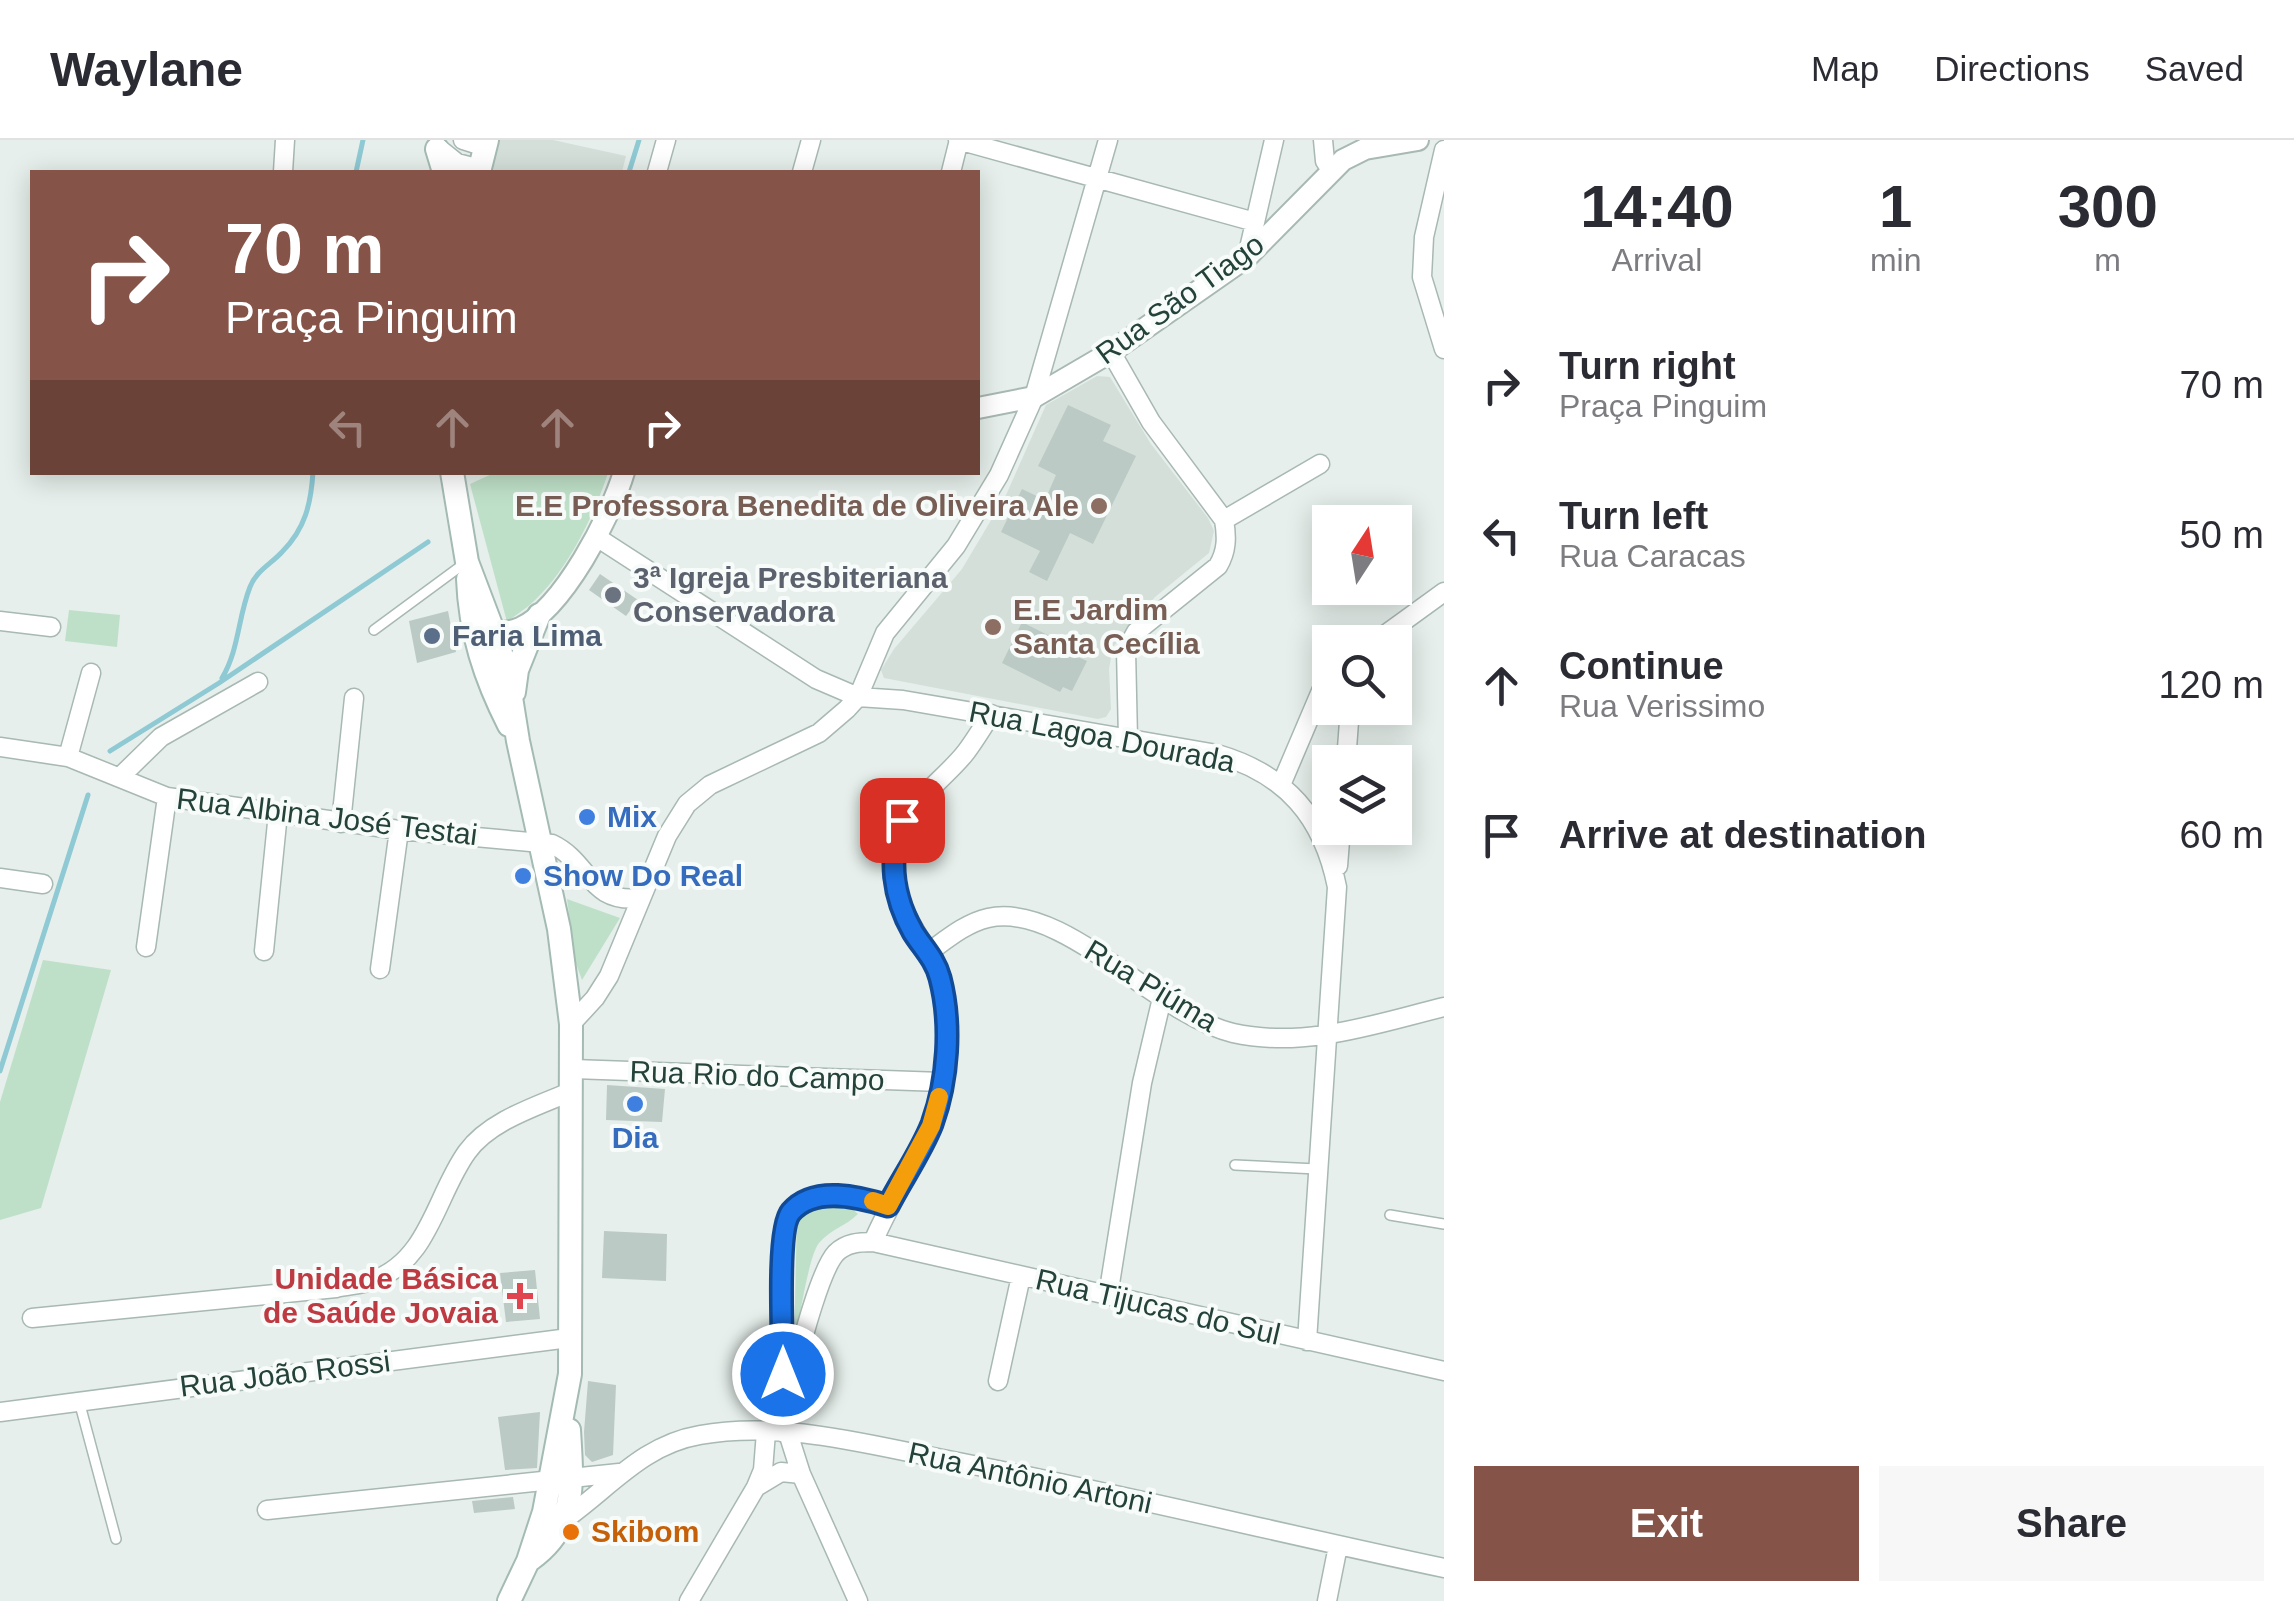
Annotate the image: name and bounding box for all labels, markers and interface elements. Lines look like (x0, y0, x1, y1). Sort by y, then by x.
text: Waylane (50, 43, 243, 96)
text: Map (1811, 49, 1879, 88)
text: Directions (1934, 49, 2090, 88)
text: Saved (2145, 49, 2244, 88)
text: 14:40 (1580, 173, 1734, 240)
text: 1 (1879, 173, 1912, 240)
text: 300 (2058, 173, 2158, 240)
icon: right (60, 210, 190, 340)
text: 70 m (225, 210, 385, 288)
street label: Rua São Tiago (1090, 227, 1270, 370)
text: Arrival (1612, 242, 1702, 278)
text: min (1870, 242, 1921, 278)
text: m (2094, 242, 2121, 278)
text: Praça Pinguim (225, 292, 518, 343)
text: Turn right (1559, 345, 1736, 387)
icon: right (1474, 358, 1529, 413)
text: 70 m (2180, 364, 2264, 406)
text: Praça Pinguim (1559, 388, 1767, 424)
icon: left (320, 400, 375, 455)
icon: ahead (425, 400, 480, 455)
icon: ahead (530, 400, 585, 455)
icon: right (635, 400, 690, 455)
place label: E.E Professora Benedita de Oliveira Ale (515, 489, 1079, 522)
marker: E.E Professora Benedita de Oliveira Ale (1088, 495, 1110, 517)
text: Turn left (1559, 495, 1708, 537)
north arrow (1312, 505, 1412, 605)
map controls (1312, 505, 1412, 845)
icon: left (1474, 508, 1529, 563)
text: 50 m (2180, 514, 2264, 556)
text: Rua Caracas (1559, 538, 1746, 574)
place label: 3ª Igreja Presbiteriana Conservadora (633, 561, 948, 628)
marker: 3ª Igreja Presbiteriana Conservadora (602, 584, 624, 606)
place label: E.E Jardim Santa Cecília (1013, 593, 1200, 660)
marker: E.E Jardim Santa Cecília (982, 616, 1004, 638)
place label: Faria Lima (452, 619, 602, 652)
marker: Faria Lima (421, 625, 443, 647)
button: search (1312, 625, 1412, 725)
text: Continue (1559, 645, 1724, 687)
icon: ahead (1474, 658, 1529, 713)
text: 120 m (2158, 664, 2264, 706)
text: Rua Verissimo (1559, 688, 1765, 724)
street label: Rua Lagoa Dourada (966, 695, 1238, 779)
button: layers (1312, 745, 1412, 845)
pin (860, 778, 945, 863)
street label: Rua Albina José Testai (175, 782, 479, 851)
icon: arrive (875, 793, 930, 848)
place label: Mix (607, 800, 657, 833)
marker: Mix (576, 806, 598, 828)
icon: arrive (1474, 808, 1529, 863)
text: Arrive at destination (1559, 814, 1926, 856)
text: 60 m (2180, 814, 2264, 856)
place label: Show Do Real (543, 859, 743, 892)
marker: Show Do Real (512, 865, 534, 887)
street label: Rua Piúma (1079, 933, 1224, 1038)
street label: Rua Rio do Campo (629, 1055, 885, 1096)
marker: Dia (624, 1093, 646, 1115)
place label: Dia (612, 1121, 659, 1154)
place label: Unidade Básica de Saúde Jovaia (263, 1262, 498, 1329)
street label: Rua Tijucas do Sul (1033, 1262, 1284, 1351)
marker: Unidade Básica de Saúde Jovaia (507, 1283, 533, 1309)
position arrow (731, 1322, 835, 1426)
street label: Rua João Rossi (178, 1344, 392, 1403)
street label: Rua Antônio Artoni (905, 1436, 1155, 1519)
button: Exit (1474, 1466, 1859, 1581)
button: Share (1879, 1466, 2264, 1581)
place label: Skibom (591, 1515, 699, 1548)
marker: Skibom (560, 1521, 582, 1543)

